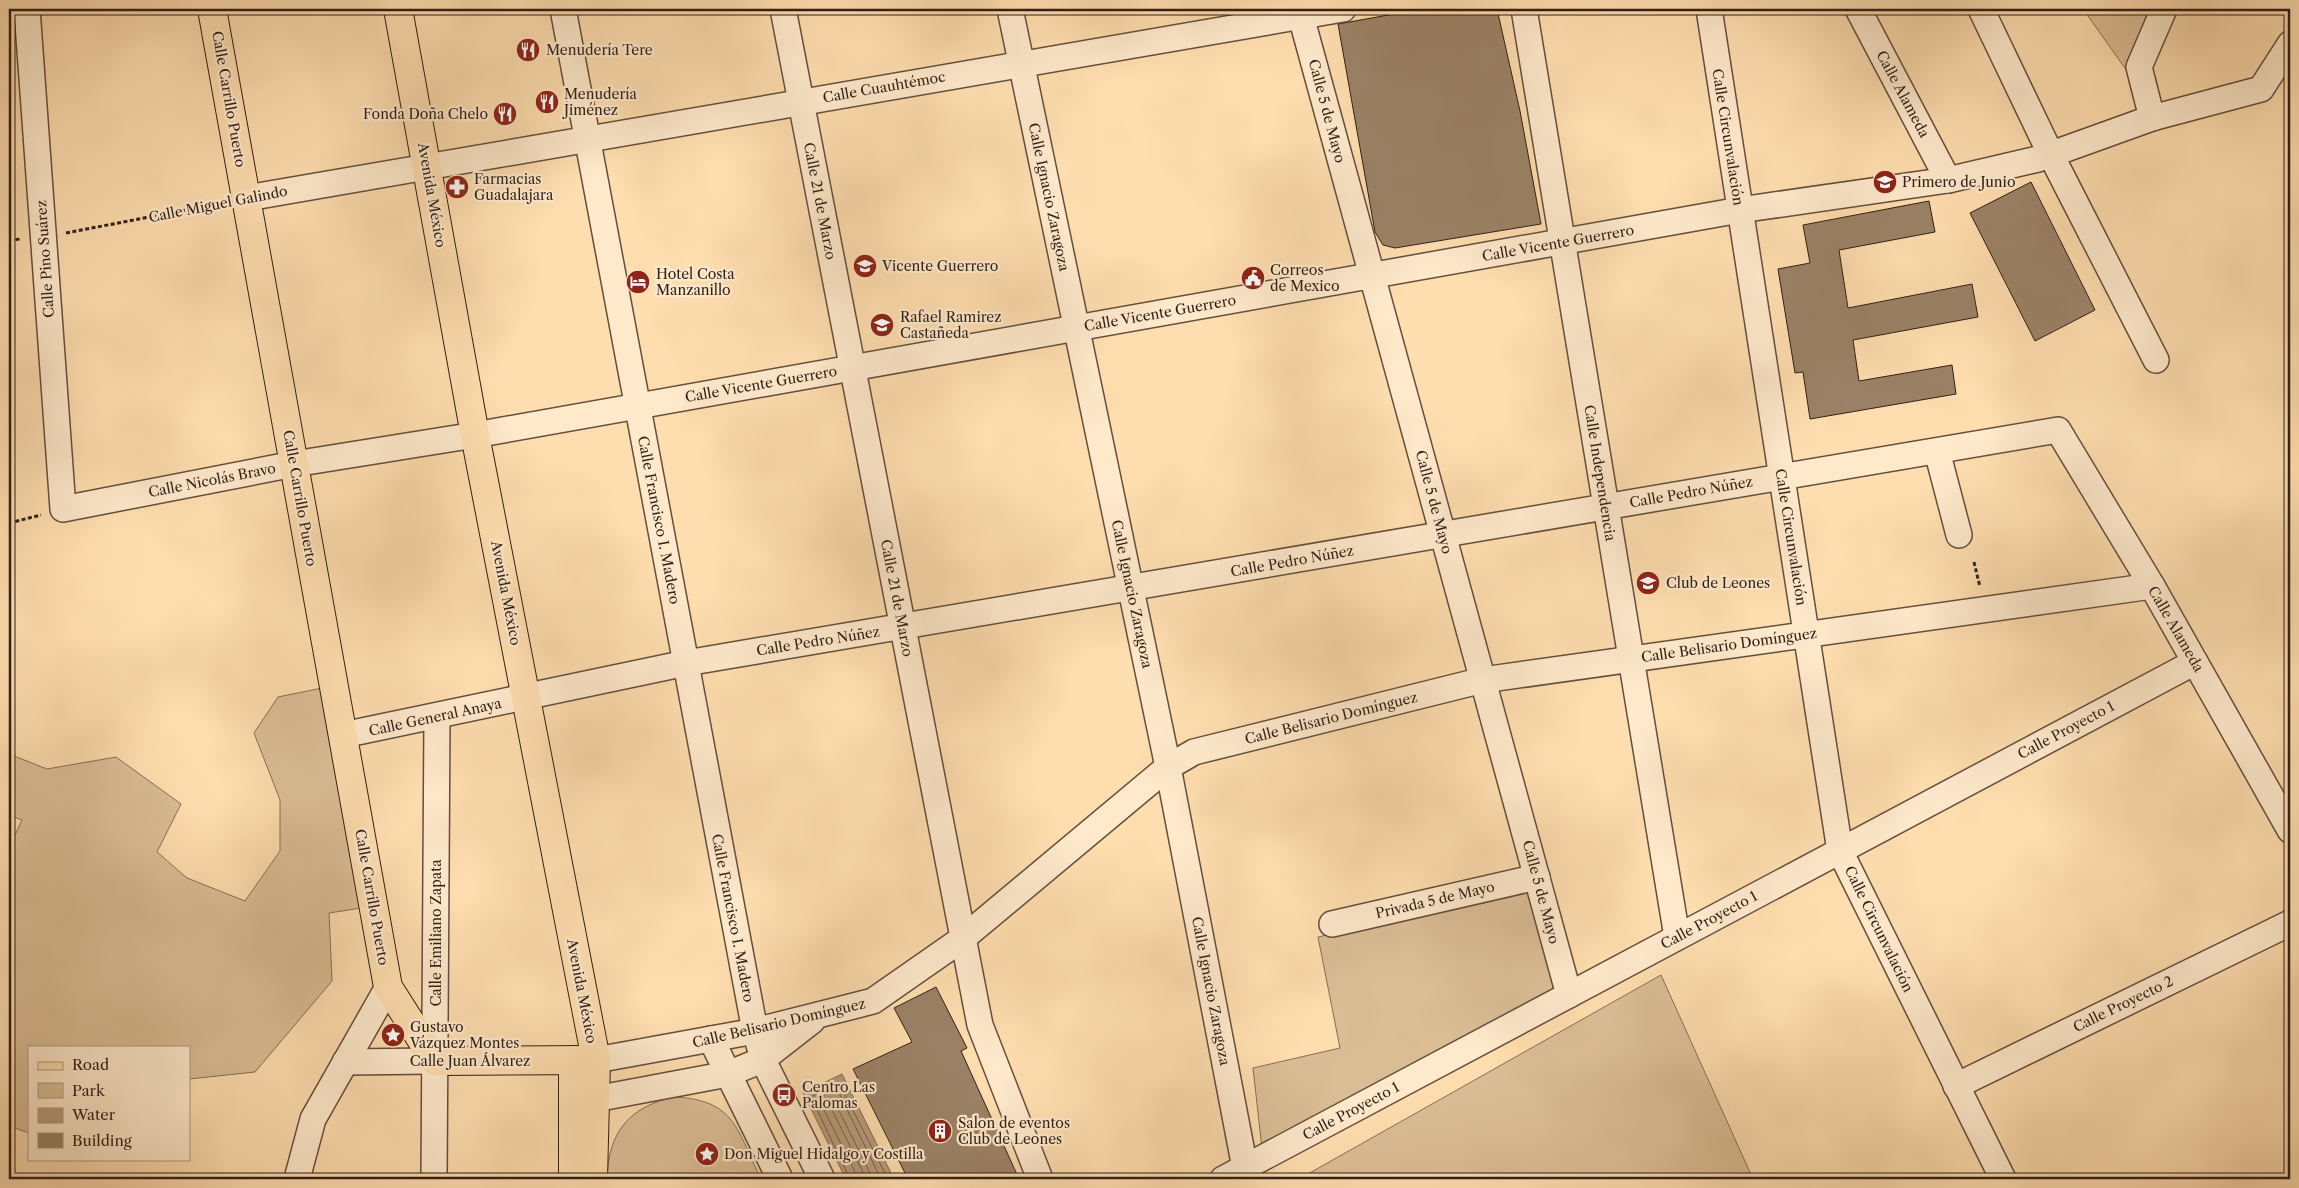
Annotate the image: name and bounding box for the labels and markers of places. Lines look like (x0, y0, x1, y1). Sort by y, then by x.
restaurant icon: Menudería Tere (515, 37, 541, 63)
place label: Menudería Tere (546, 41, 653, 59)
place label: Menudería Jiménez (562, 85, 638, 119)
restaurant icon: Menudería Jiménez (534, 89, 560, 115)
restaurant icon: Fonda Doña Chelo (492, 101, 518, 127)
place label: Fonda Doña Chelo (363, 105, 488, 123)
school or university icon: Primero de Junio (1872, 169, 1898, 195)
place label: Farmacias Guadalajara (474, 170, 554, 204)
place label: Primero de Junio (1902, 173, 2015, 191)
pharmacy icon: Farmacias Guadalajara (444, 174, 470, 200)
school or university icon: Vicente Guerrero (852, 253, 878, 279)
place label: Vicente Guerrero (881, 257, 998, 275)
place label: Correos de Mexico (1270, 261, 1340, 295)
place label: Hotel Costa Manzanillo (656, 265, 735, 299)
public building icon: Correos de Mexico (1240, 265, 1266, 291)
hotel icon: Hotel Costa Manzanillo (625, 269, 651, 295)
place label: Rafael Ramirez Castañeda (900, 308, 1001, 342)
school or university icon: Rafael Ramirez Castañeda (869, 312, 895, 338)
school or university icon: Club de Leones (1635, 570, 1661, 596)
place label: Club de Leones (1666, 574, 1770, 592)
place label: Gustavo Vázquez Montes (409, 1018, 519, 1052)
place icon: Gustavo Vázquez Montes (380, 1022, 406, 1048)
place label: Centro Las Palomas (802, 1078, 875, 1112)
bus stop icon: Centro Las Palomas (771, 1082, 797, 1108)
place label: Salon de eventos Club de Leones (958, 1114, 1070, 1148)
building icon: Salon de eventos Club de Leones (927, 1118, 953, 1144)
place icon: Don Miguel Hidalgo y Costilla (694, 1141, 720, 1167)
place label: Don Miguel Hidalgo y Costilla (724, 1145, 924, 1163)

